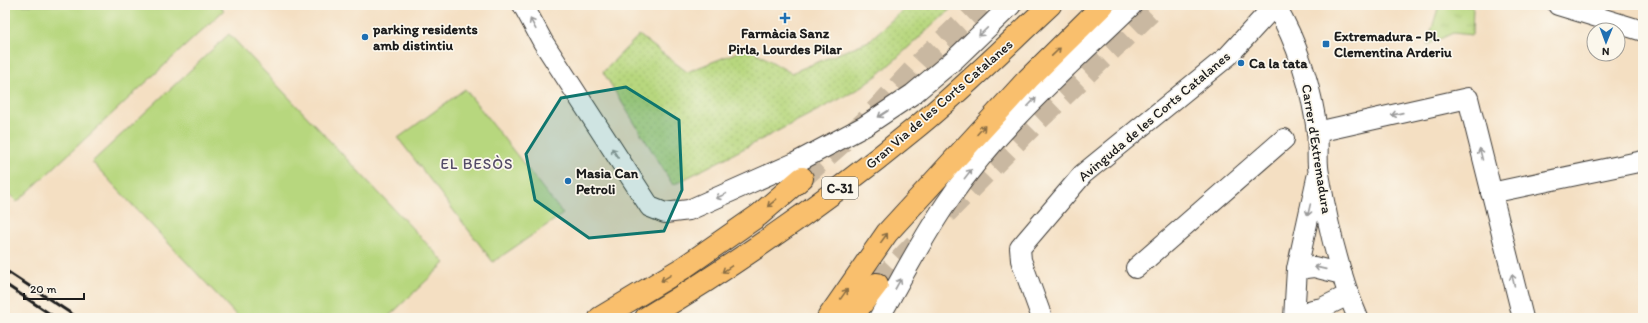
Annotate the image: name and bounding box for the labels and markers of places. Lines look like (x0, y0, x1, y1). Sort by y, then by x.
marker: Farmàcia Sanz Pirla, Lourdes Pilar (780, 13, 790, 23)
place label: parking residents amb distintiu (372, 21, 478, 54)
place label: Farmàcia Sanz Pirla, Lourdes Pilar (728, 25, 843, 58)
place label: Extremadura - Pl. Clementina Arderiu (1334, 28, 1452, 61)
marker: parking residents amb distintiu (360, 32, 370, 42)
marker: Extremadura - Pl. Clementina Arderiu (1321, 39, 1331, 49)
place label: Ca la tata (1249, 55, 1308, 72)
marker: Ca la tata (1236, 58, 1246, 68)
place label: Masia Can Petroli (576, 165, 639, 198)
marker: Masia Can Petroli (563, 176, 573, 186)

